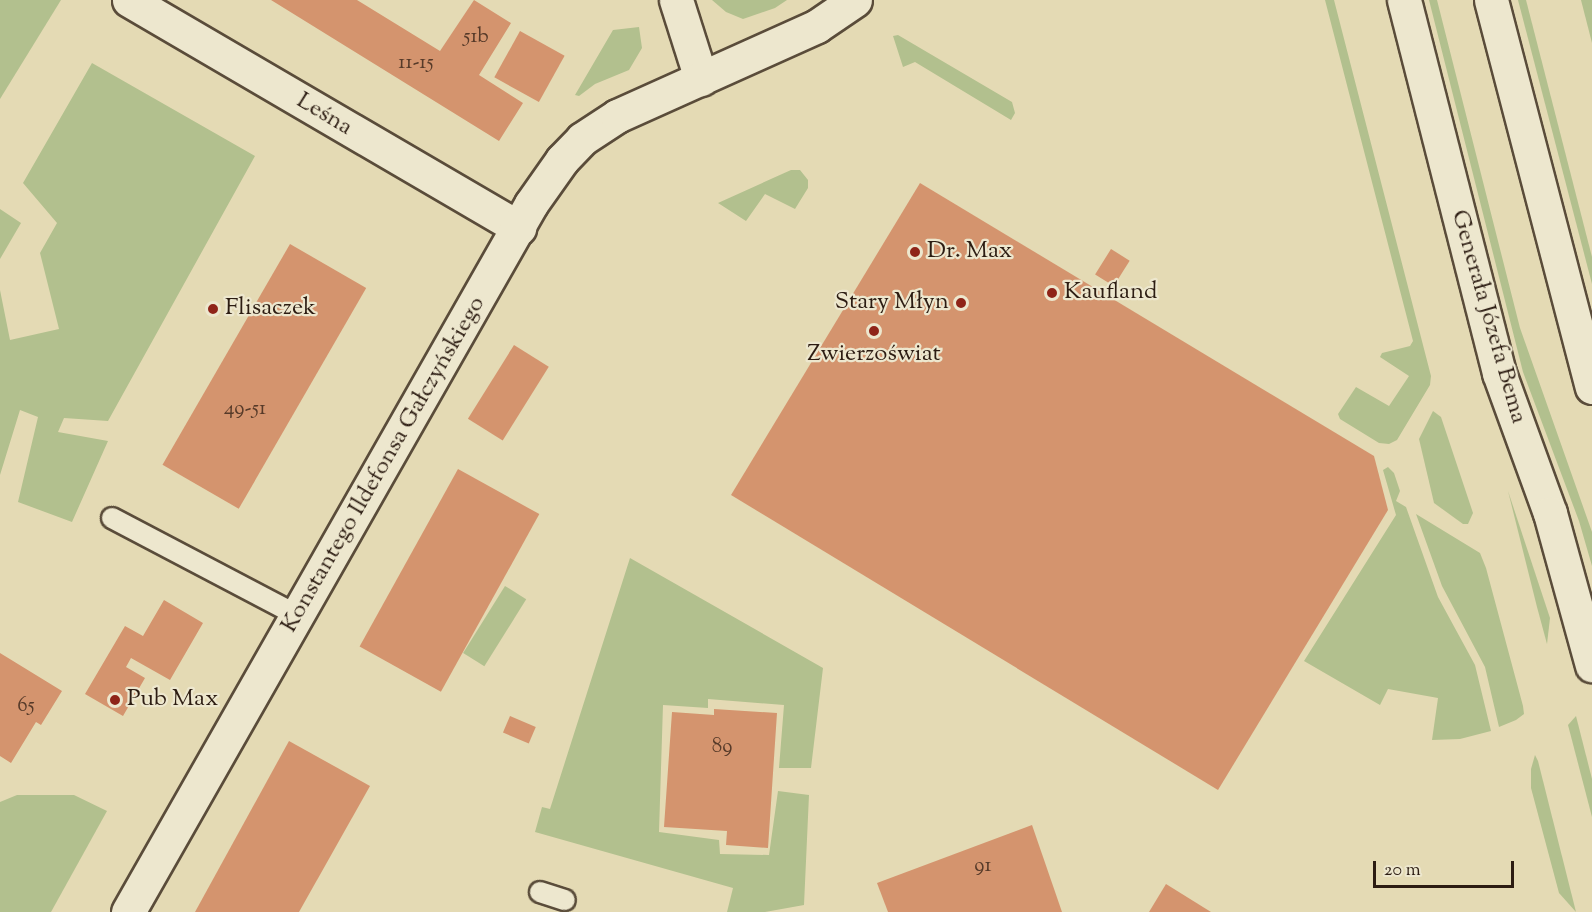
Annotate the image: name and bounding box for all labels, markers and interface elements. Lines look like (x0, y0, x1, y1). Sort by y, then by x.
house number: 51b (463, 24, 489, 50)
house number: 11-15 (398, 50, 434, 76)
street label: Leśna (291, 87, 357, 143)
street label: Generała Józefa Bema (1444, 207, 1532, 427)
place label: Dr. Max (927, 238, 1012, 266)
marker: Dr. Max (908, 245, 922, 259)
place label: Kaufland (1064, 279, 1158, 307)
marker: Kaufland (1045, 286, 1059, 300)
place label: Stary Młyn (835, 289, 949, 317)
street label: Konstantego Ildefonsa Gałczyńskiego (276, 292, 492, 638)
place label: Flisaczek (225, 295, 316, 323)
marker: Stary Młyn (954, 296, 968, 310)
marker: Flisaczek (206, 302, 220, 316)
marker: Zwierzoświat (867, 324, 881, 338)
place label: Zwierzoświat (807, 341, 941, 369)
house number: 49-51 (224, 396, 266, 422)
place label: Pub Max (127, 686, 218, 714)
house number: 65 (17, 693, 35, 719)
marker: Pub Max (108, 693, 122, 707)
house number: 89 (712, 734, 732, 760)
scale bar (1376, 849, 1517, 887)
house number: 91 (974, 853, 992, 879)
text: 20 m (1384, 858, 1421, 884)

